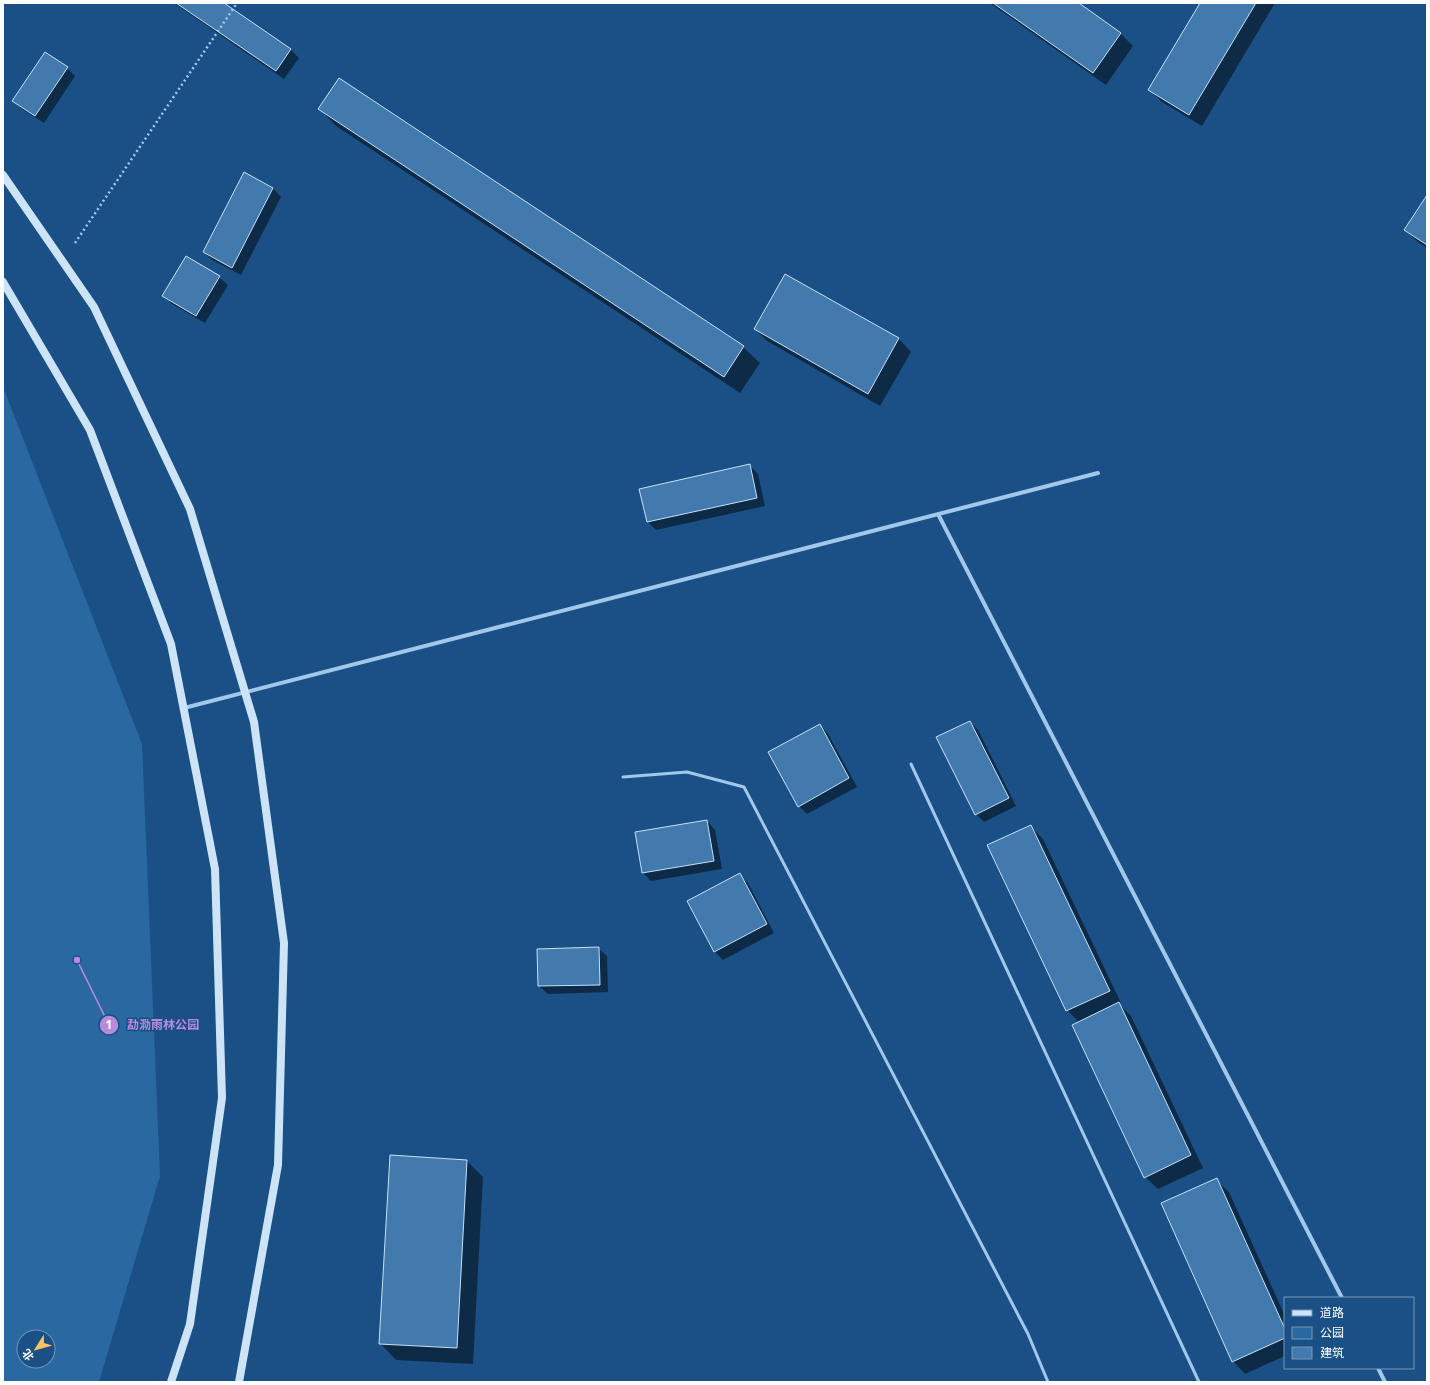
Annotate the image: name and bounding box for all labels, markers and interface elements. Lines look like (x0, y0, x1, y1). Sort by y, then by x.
callout: 勐泐雨林公园 (99, 1013, 207, 1037)
text: 1 (106, 1016, 112, 1033)
text: 勐泐雨林公园 (127, 1016, 199, 1033)
legend (1284, 1297, 1414, 1369)
text: 道路 (1320, 1304, 1344, 1321)
text: 公园 (1320, 1324, 1344, 1341)
north arrow (16, 1329, 56, 1369)
text: 建筑 (1320, 1344, 1344, 1361)
text: 北 (18, 1346, 37, 1364)

